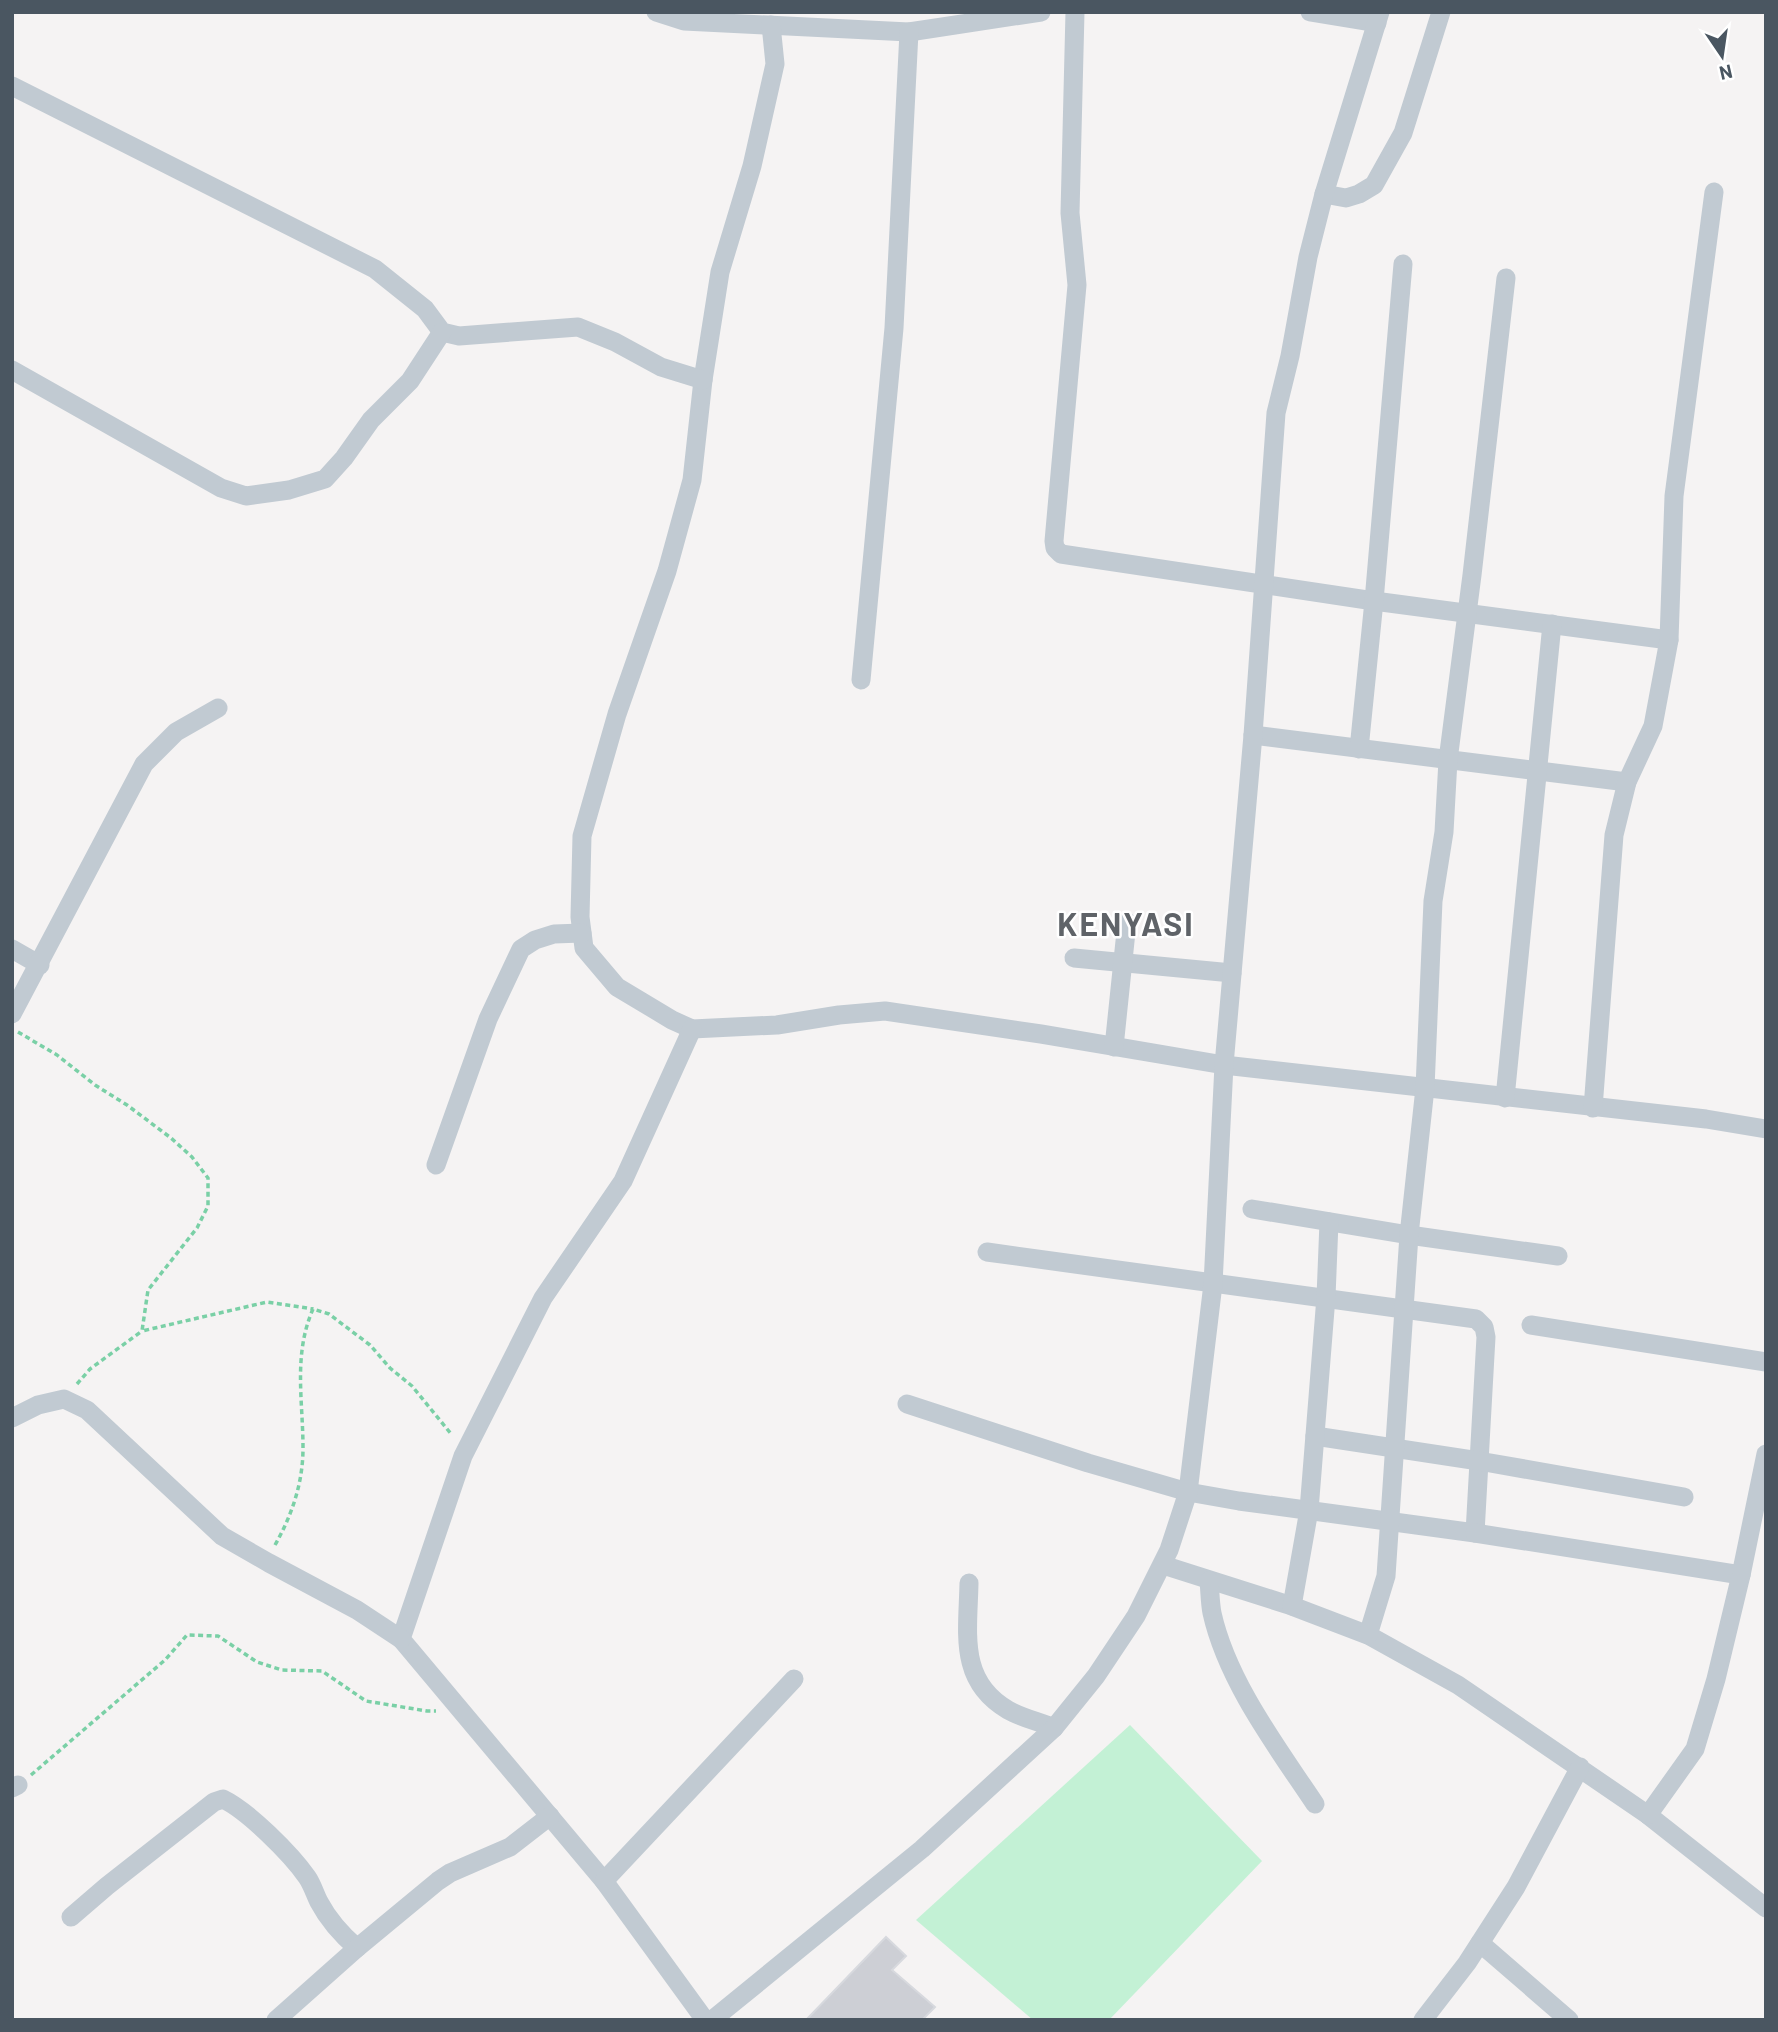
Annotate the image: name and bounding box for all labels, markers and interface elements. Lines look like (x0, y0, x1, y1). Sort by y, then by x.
north arrow (1687, 21, 1757, 91)
text: N (1717, 60, 1735, 86)
district label: KENYASI (1057, 904, 1195, 942)

